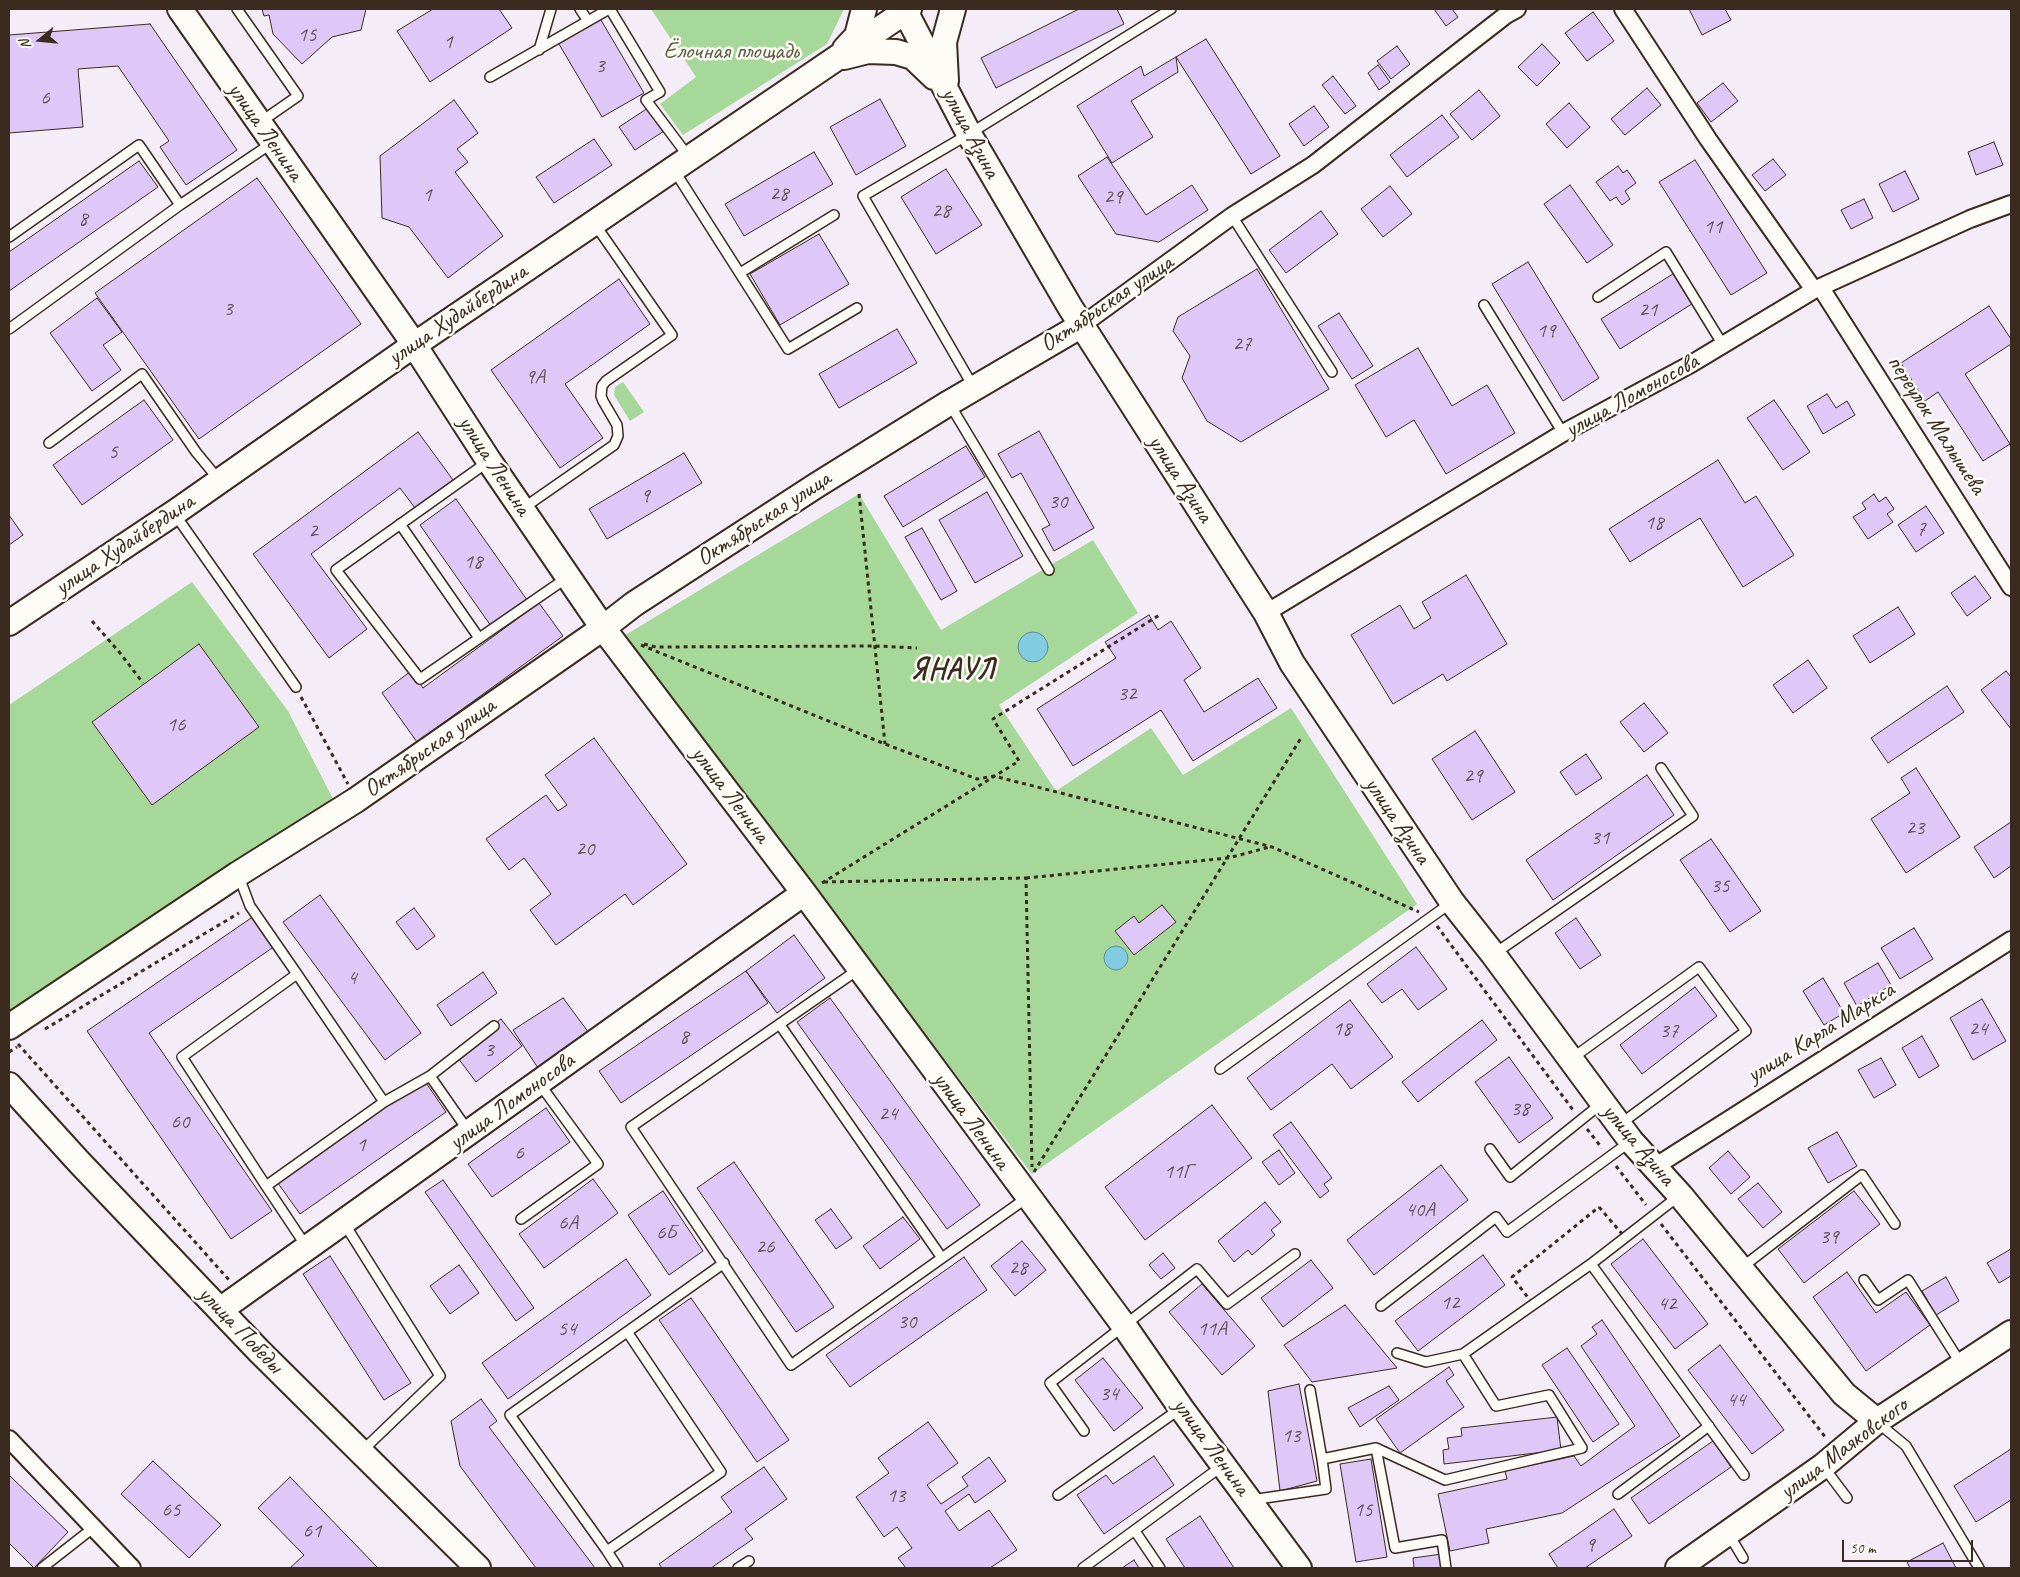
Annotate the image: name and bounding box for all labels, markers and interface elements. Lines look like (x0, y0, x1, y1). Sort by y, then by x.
north arrow (15, 15, 65, 65)
house number: 15 (298, 22, 316, 48)
house number: 1 (443, 29, 453, 55)
text: N (16, 38, 35, 51)
park label: Ёлочная площадь (663, 38, 799, 66)
house number: 3 (595, 53, 605, 79)
street label: улица Ленина (221, 77, 309, 187)
street label: улица Азина (934, 83, 1006, 183)
house number: 6 (40, 85, 50, 111)
house number: 28 (770, 181, 788, 207)
house number: 1 (422, 182, 432, 208)
house number: 29 (1104, 184, 1122, 210)
house number: 28 (932, 198, 950, 224)
house number: 8 (78, 206, 88, 232)
house number: 11 (1704, 214, 1722, 240)
street label: Октябрьская улица (1035, 249, 1179, 359)
street label: улица Худайбердина (383, 258, 533, 372)
house number: 3 (223, 296, 233, 322)
house number: 21 (1639, 297, 1657, 323)
house number: 19 (1537, 318, 1555, 344)
house number: 27 (1233, 331, 1251, 357)
street label: улица Ломоносова (1560, 347, 1704, 445)
street label: переулок Малышева (1880, 350, 1992, 500)
house number: 9А (525, 364, 545, 390)
street label: улица Ленина (451, 410, 537, 522)
street label: улица Азина (1141, 430, 1219, 528)
house number: 5 (108, 439, 118, 465)
street label: Октябрьская улица (691, 465, 837, 573)
house number: 9 (640, 483, 650, 509)
street label: улица Худайбердина (50, 488, 200, 602)
house number: 30 (1049, 489, 1067, 515)
house number: 18 (1645, 510, 1663, 536)
house number: 7 (1916, 516, 1926, 542)
house number: 2 (308, 518, 318, 544)
house number: 18 (464, 549, 482, 575)
district label: ЯНАУЛ (908, 653, 998, 687)
house number: 32 (1118, 681, 1136, 707)
street label: Октябрьская улица (359, 692, 501, 804)
house number: 16 (167, 712, 185, 738)
street label: улица Ленина (684, 741, 776, 849)
house number: 29 (1464, 763, 1482, 789)
street label: улица Азина (1357, 772, 1437, 870)
house number: 23 (1906, 815, 1924, 841)
house number: 31 (1591, 825, 1609, 851)
house number: 20 (576, 836, 594, 862)
house number: 35 (1711, 873, 1729, 899)
house number: 4 (347, 965, 357, 991)
street label: улица Карла Маркса (1742, 976, 1900, 1090)
house number: 18 (1333, 1016, 1351, 1042)
house number: 24 (1969, 1016, 1987, 1042)
house number: 37 (1660, 1018, 1678, 1044)
house number: 8 (679, 1024, 689, 1050)
house number: 3 (484, 1037, 494, 1063)
street label: улица Ломоносова (444, 1047, 580, 1157)
street label: улица Ленина (926, 1067, 1016, 1175)
house number: 38 (1511, 1096, 1529, 1122)
street label: улица Азина (1595, 1098, 1681, 1192)
house number: 24 (879, 1101, 897, 1127)
house number: 60 (171, 1109, 189, 1135)
house number: 1 (356, 1132, 366, 1158)
house number: 6 (514, 1140, 524, 1166)
house number: 11Г (1164, 1159, 1192, 1185)
house number: 40А (1405, 1197, 1435, 1223)
house number: 6А (558, 1210, 578, 1236)
house number: 6Б (656, 1220, 676, 1246)
house number: 39 (1820, 1224, 1838, 1250)
house number: 26 (756, 1234, 774, 1260)
house number: 28 (1009, 1255, 1027, 1281)
street label: улица Победы (191, 1280, 289, 1380)
house number: 12 (1441, 1290, 1459, 1316)
house number: 42 (1658, 1291, 1676, 1317)
house number: 30 (898, 1309, 916, 1335)
house number: 54 (558, 1316, 576, 1342)
house number: 11А (1197, 1316, 1227, 1342)
house number: 34 (1100, 1381, 1118, 1407)
house number: 44 (1727, 1387, 1745, 1413)
street label: улица Маяковского (1774, 1392, 1914, 1506)
street label: улица Ленина (1166, 1393, 1256, 1501)
house number: 13 (1282, 1423, 1300, 1449)
house number: 13 (887, 1483, 905, 1509)
house number: 65 (162, 1497, 180, 1523)
house number: 15 (1354, 1497, 1372, 1523)
house number: 61 (303, 1518, 321, 1544)
scale bar (1845, 1530, 1976, 1562)
house number: 9 (1585, 1532, 1595, 1558)
text: 50 m (1850, 1539, 1876, 1558)

